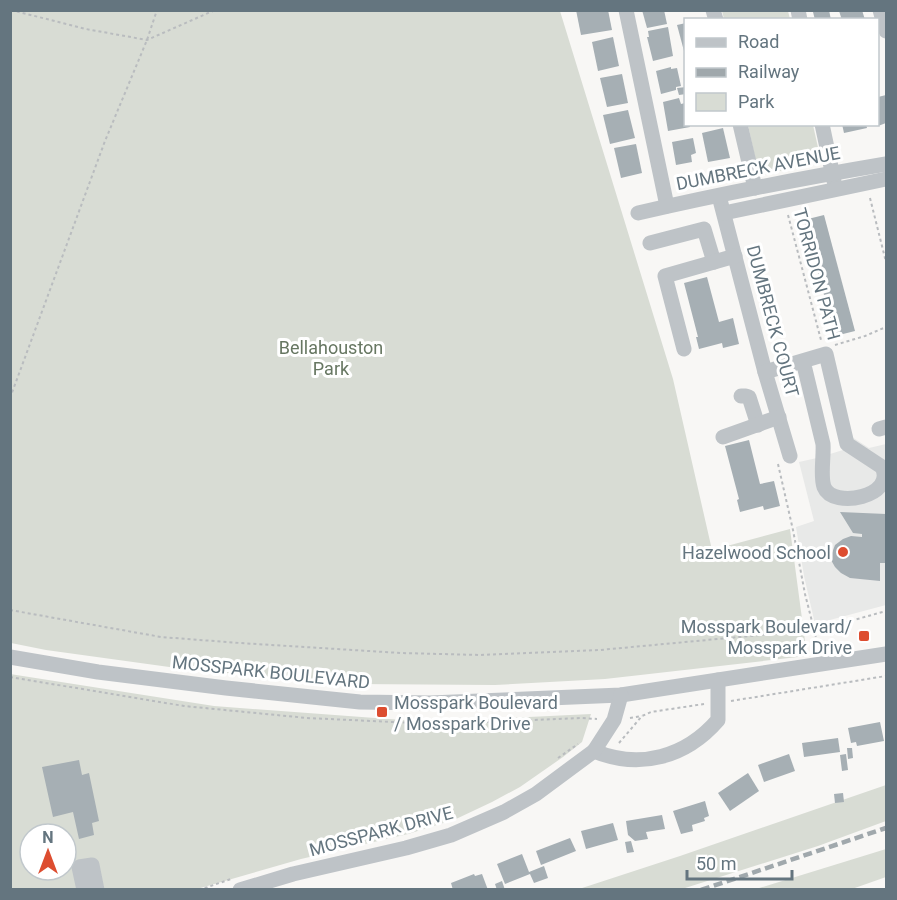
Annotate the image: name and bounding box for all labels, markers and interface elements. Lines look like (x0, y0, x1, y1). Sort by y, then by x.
legend (684, 18, 879, 126)
text: Road (738, 31, 779, 52)
text: Railway (738, 61, 800, 82)
text: Park (738, 91, 775, 112)
street label: DUMBRECK AVENUE (674, 142, 842, 194)
street label: TORRIDON PATH (789, 206, 845, 342)
street label: DUMBRECK COURT (743, 243, 803, 399)
park label: Bellahouston Park (279, 337, 383, 379)
place label: Hazelwood School (682, 542, 831, 563)
marker: Hazelwood School (836, 545, 850, 559)
place label: Mosspark Boulevard/ Mosspark Drive (681, 616, 852, 658)
marker: Mosspark Boulevard/ Mosspark Drive (857, 629, 871, 643)
street label: MOSSPARK BOULEVARD (171, 651, 371, 693)
place label: Mosspark Boulevard / Mosspark Drive (394, 692, 558, 734)
marker: Mosspark Boulevard / Mosspark Drive (375, 705, 389, 719)
street label: MOSSPARK DRIVE (307, 802, 455, 860)
north arrow (18, 822, 78, 882)
text: N (42, 828, 54, 847)
scale bar (687, 843, 792, 881)
text: 50 m (696, 853, 736, 874)

